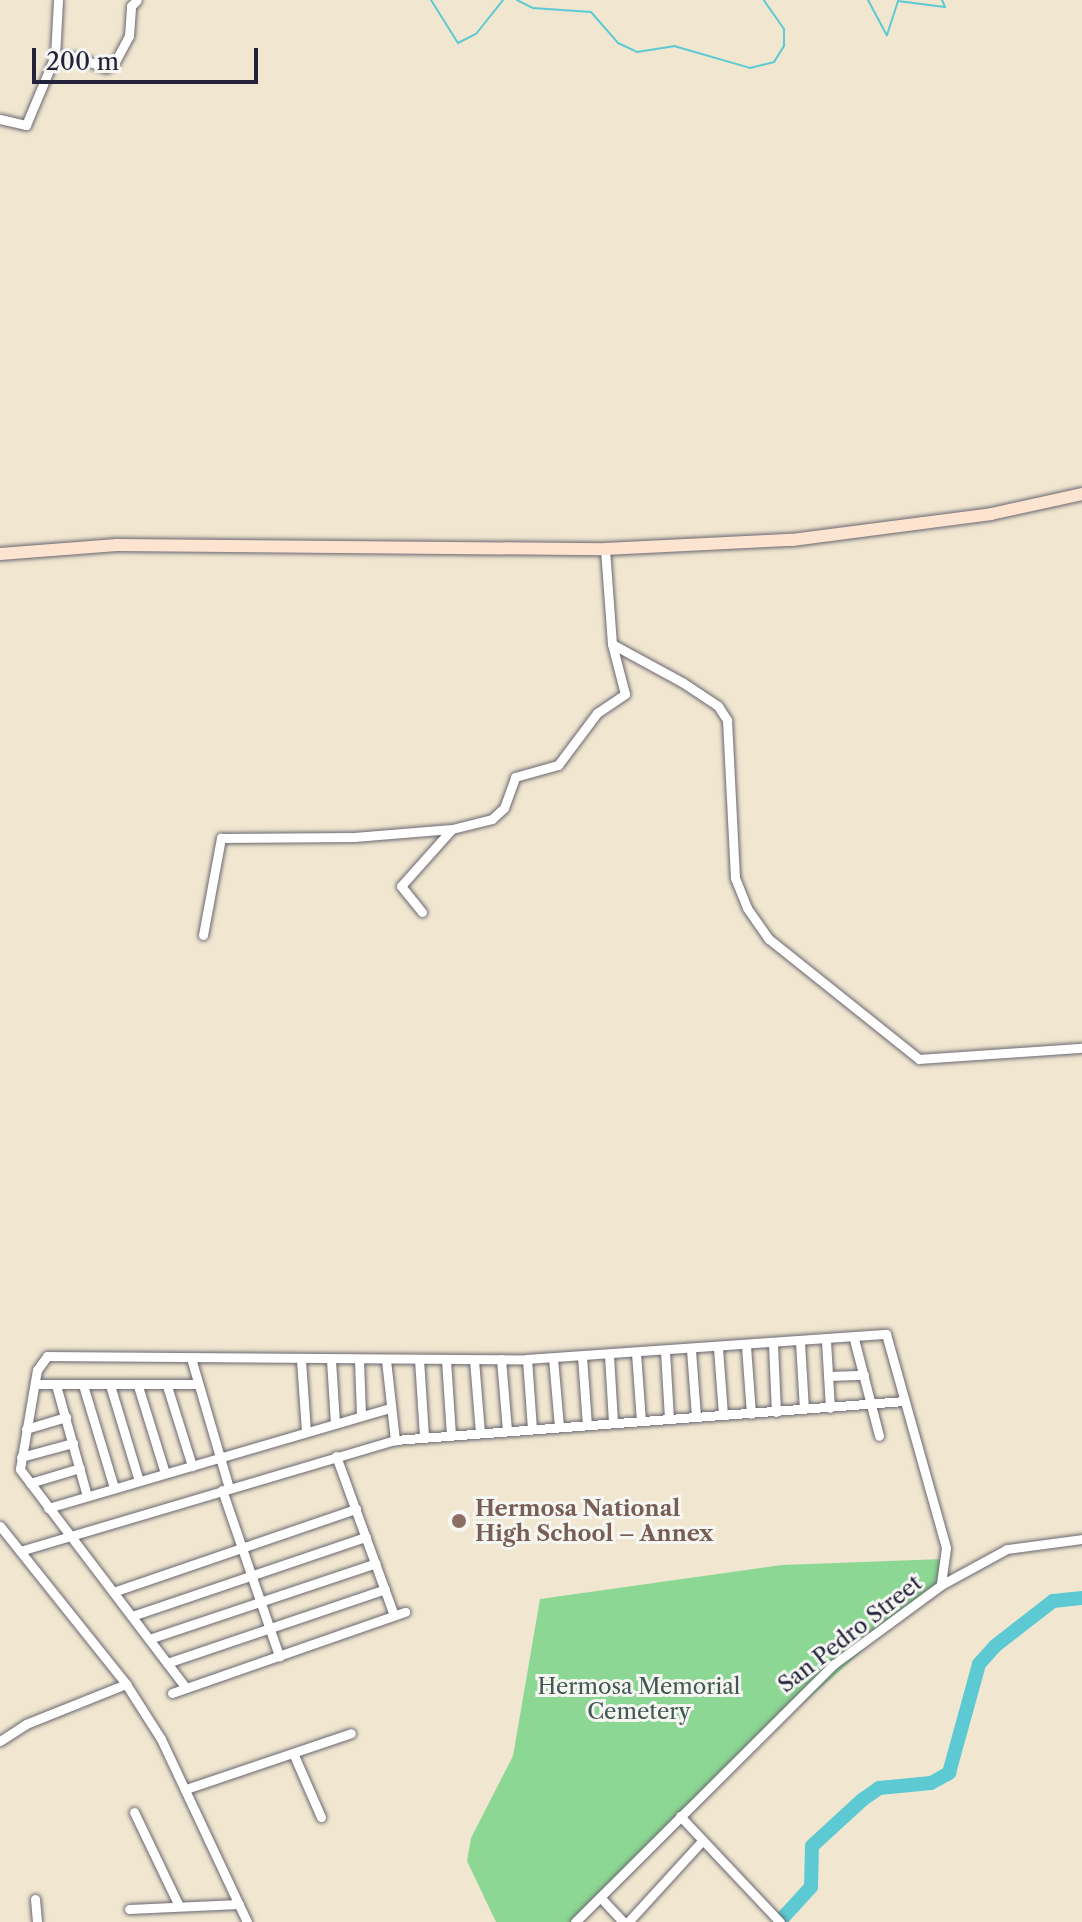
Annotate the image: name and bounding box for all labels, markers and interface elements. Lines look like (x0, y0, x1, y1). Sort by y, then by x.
scale bar (36, 32, 262, 82)
text: 200 m (46, 47, 119, 76)
place label: Hermosa National High School – Annex (475, 1495, 714, 1546)
marker: Hermosa National High School – Annex (450, 1512, 468, 1530)
street label: San Pedro Street (773, 1570, 927, 1698)
park label: Hermosa Memorial Cemetery (537, 1673, 741, 1724)

